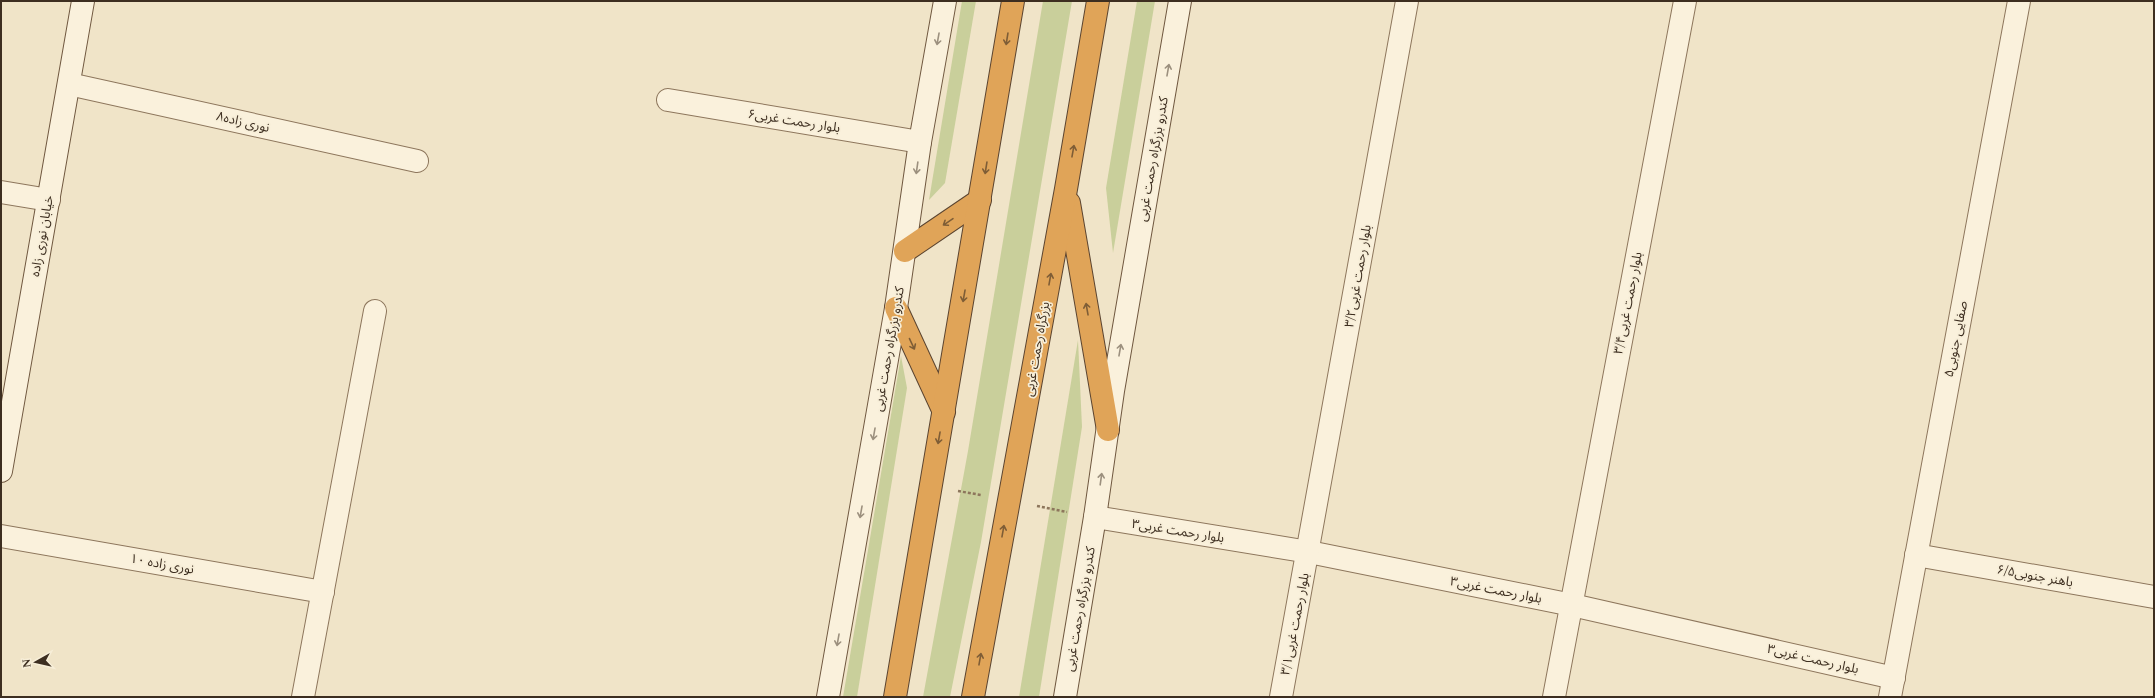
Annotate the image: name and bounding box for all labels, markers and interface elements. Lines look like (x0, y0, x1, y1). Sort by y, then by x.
one-way arrow (934, 33, 942, 46)
one-way arrow (1003, 33, 1011, 46)
one-way arrow (1165, 64, 1173, 77)
street label: کندرو بزرگراه رحمت غربی (1132, 94, 1174, 223)
street label: بلوار رحمت غربی۶ (746, 104, 842, 138)
street label: نوری زاده۸ (214, 106, 272, 138)
one-way arrow (1069, 145, 1077, 158)
one-way arrow (913, 161, 921, 174)
one-way arrow (982, 161, 990, 174)
street label: خیابان نوری زاده (25, 193, 59, 278)
one-way arrow (943, 218, 954, 226)
street label: بلوار رحمت غربی۳/۲ (1339, 223, 1377, 329)
street label: بلوار رحمت غربی۳/۴ (1608, 250, 1648, 356)
one-way arrow (1046, 273, 1054, 286)
street label: کندرو بزرگراه رحمت غربی (868, 284, 910, 413)
one-way arrow (960, 289, 968, 302)
street label: صفایی جنوبی۵ (1939, 299, 1973, 379)
street label: بزرگراه رحمت غربی (1019, 300, 1055, 398)
one-way arrow (1083, 303, 1091, 316)
one-way arrow (909, 337, 917, 349)
one-way arrow (1116, 344, 1124, 357)
one-way arrow (870, 427, 878, 440)
one-way arrow (935, 431, 943, 444)
one-way arrow (1097, 473, 1105, 486)
one-way arrow (856, 505, 864, 518)
street label: بلوار رحمت غربی۳ (1130, 514, 1226, 548)
one-way arrow (1000, 525, 1008, 538)
street label: کندرو بزرگراه رحمت غربی (1059, 544, 1101, 673)
street label: نوری زاده ۱۰ (128, 549, 196, 579)
street label: باهنر جنوبی۶/۵ (1995, 559, 2075, 593)
street label: بلوار رحمت غربی۳/۱ (1275, 571, 1315, 677)
street label: بلوار رحمت غربی۳ (1448, 571, 1544, 609)
one-way arrow (834, 633, 842, 646)
street label: بلوار رحمت غربی۳ (1765, 639, 1861, 679)
north arrow (16, 642, 56, 682)
one-way arrow (976, 653, 984, 666)
text: N (18, 658, 36, 669)

